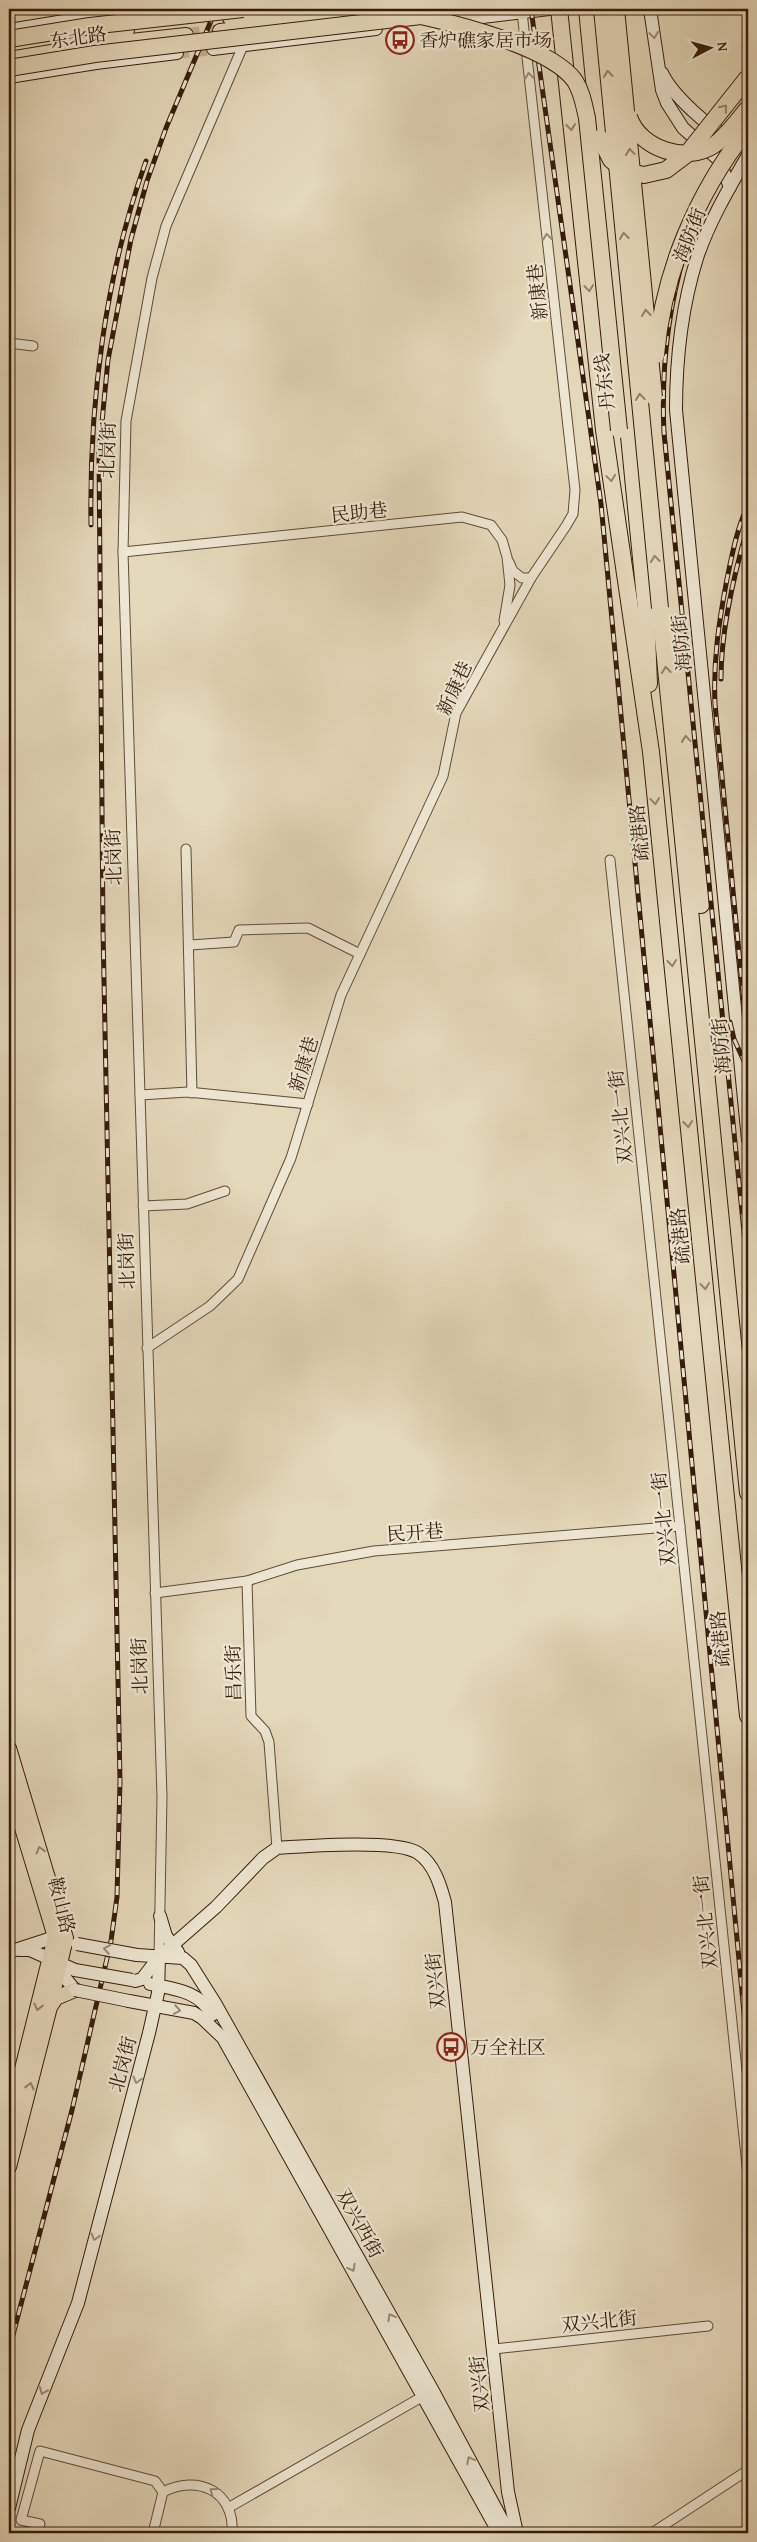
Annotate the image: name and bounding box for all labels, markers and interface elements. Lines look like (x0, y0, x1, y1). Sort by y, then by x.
street label: 东北路 (48, 19, 108, 55)
north arrow (684, 22, 734, 72)
bus stop icon: 香炉礁家居市场 (385, 25, 415, 55)
place label: 香炉礁家居市场 (419, 26, 552, 54)
one-way arrow (648, 32, 659, 40)
text: N (712, 41, 733, 53)
one-way arrow (603, 70, 614, 78)
one-way arrow (524, 71, 535, 79)
one-way arrow (718, 105, 726, 114)
one-way arrow (565, 123, 576, 131)
one-way arrow (625, 147, 636, 155)
street label: 海防街 (666, 203, 712, 267)
one-way arrow (619, 231, 630, 239)
one-way arrow (542, 233, 553, 241)
street label: 新康巷 (520, 262, 554, 322)
one-way arrow (583, 285, 594, 293)
one-way arrow (641, 309, 652, 317)
street label: 丹东线 (587, 352, 621, 412)
one-way arrow (634, 393, 645, 401)
street label: 北岗街 (92, 421, 122, 479)
one-way arrow (605, 475, 616, 483)
street label: 民助巷 (329, 495, 389, 529)
one-way arrow (650, 555, 661, 563)
street label: 海防街 (664, 613, 698, 673)
street label: 新康巷 (429, 656, 479, 720)
one-way arrow (661, 666, 672, 674)
one-way arrow (681, 735, 692, 743)
one-way arrow (650, 797, 661, 805)
street label: 疏港路 (622, 803, 656, 863)
street label: 北岗街 (98, 828, 128, 886)
one-way arrow (666, 959, 677, 967)
street label: 海防街 (705, 1016, 737, 1076)
street label: 新康巷 (281, 1033, 325, 1095)
street label: 双兴北一街 (601, 1068, 639, 1166)
one-way arrow (682, 1121, 693, 1129)
street label: 疏港路 (663, 1206, 697, 1266)
street label: 北岗街 (111, 1232, 141, 1290)
one-way arrow (699, 1282, 710, 1290)
street label: 双兴北一街 (644, 1470, 682, 1568)
street label: 民开巷 (386, 1516, 444, 1548)
street label: 疏港路 (703, 1609, 737, 1669)
street label: 北岗街 (124, 1637, 154, 1695)
street label: 昌乐街 (219, 1644, 247, 1702)
one-way arrow (35, 1847, 45, 1855)
street label: 双兴北一街 (686, 1873, 724, 1971)
street label: 鞍山路 (42, 1874, 82, 1936)
one-way arrow (103, 1945, 111, 1955)
street label: 双兴街 (418, 1951, 452, 2011)
one-way arrow (33, 2002, 44, 2011)
one-way arrow (172, 2005, 181, 2015)
bus stop icon: 万全社区 (436, 2032, 466, 2062)
street label: 北岗街 (101, 2033, 143, 2095)
place label: 万全社区 (470, 2033, 546, 2061)
one-way arrow (132, 2076, 142, 2084)
one-way arrow (24, 2083, 34, 2091)
street label: 双兴西街 (329, 2183, 391, 2263)
one-way arrow (91, 2233, 101, 2241)
one-way arrow (346, 2263, 356, 2272)
street label: 双兴北街 (560, 2303, 638, 2339)
one-way arrow (388, 2314, 398, 2323)
street label: 双兴街 (462, 2354, 496, 2414)
one-way arrow (39, 2386, 49, 2395)
one-way arrow (466, 2456, 476, 2465)
one-way arrow (209, 2488, 219, 2497)

